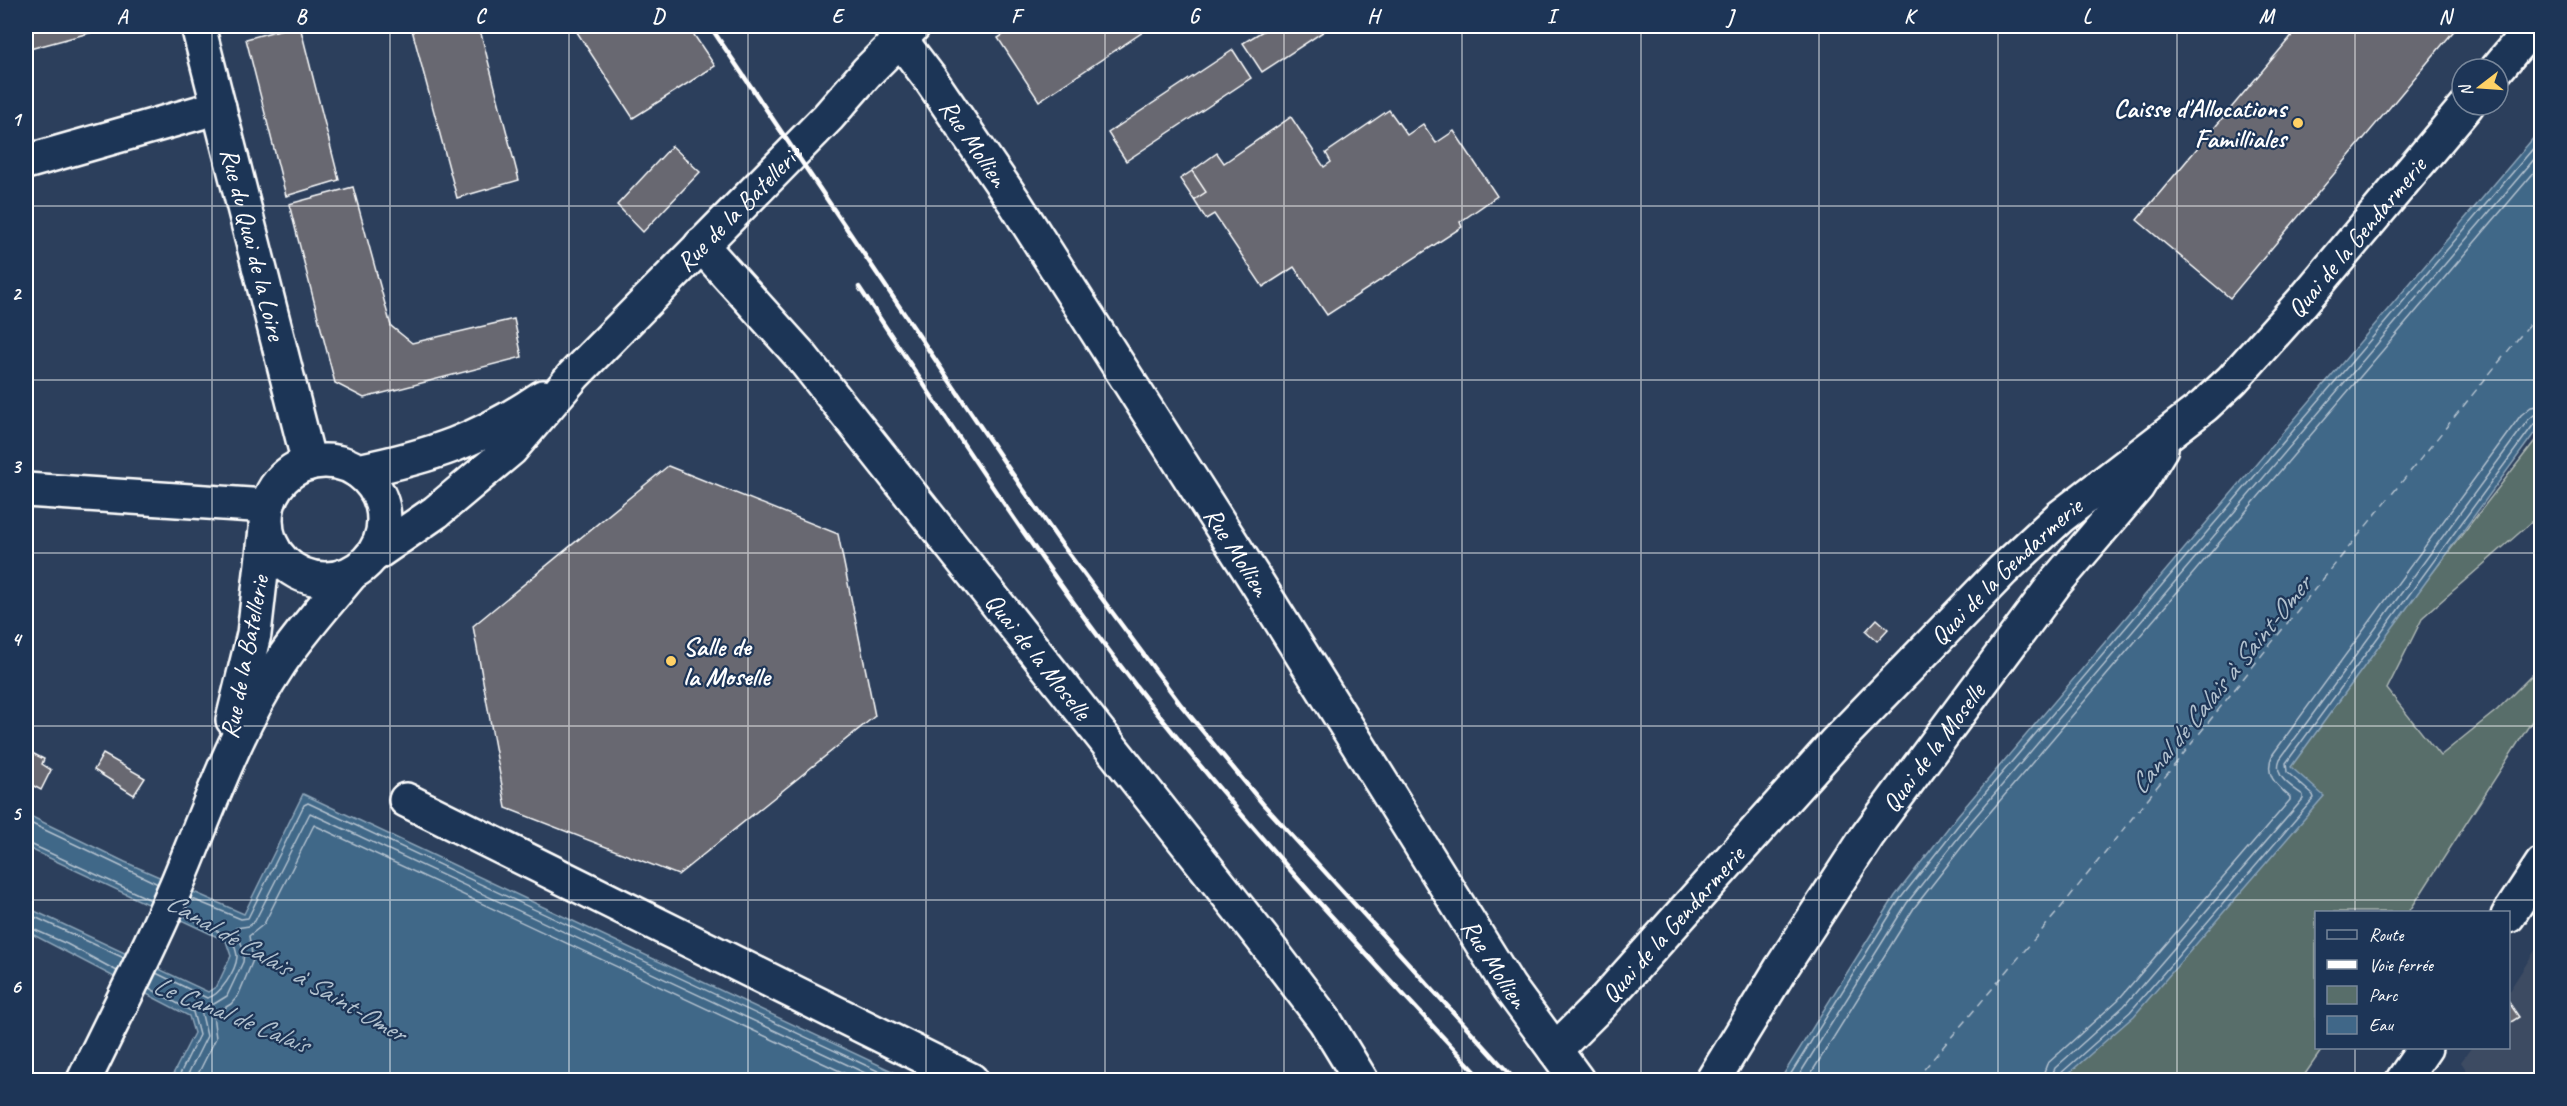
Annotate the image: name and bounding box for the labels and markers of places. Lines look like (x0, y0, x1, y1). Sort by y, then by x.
place label: Caisse d'Allocations Familliales (2114, 92, 2289, 155)
marker: Caisse d'Allocations Familliales (2291, 116, 2305, 130)
place label: Salle de la Moselle (683, 630, 772, 693)
marker: Salle de la Moselle (664, 654, 678, 668)

